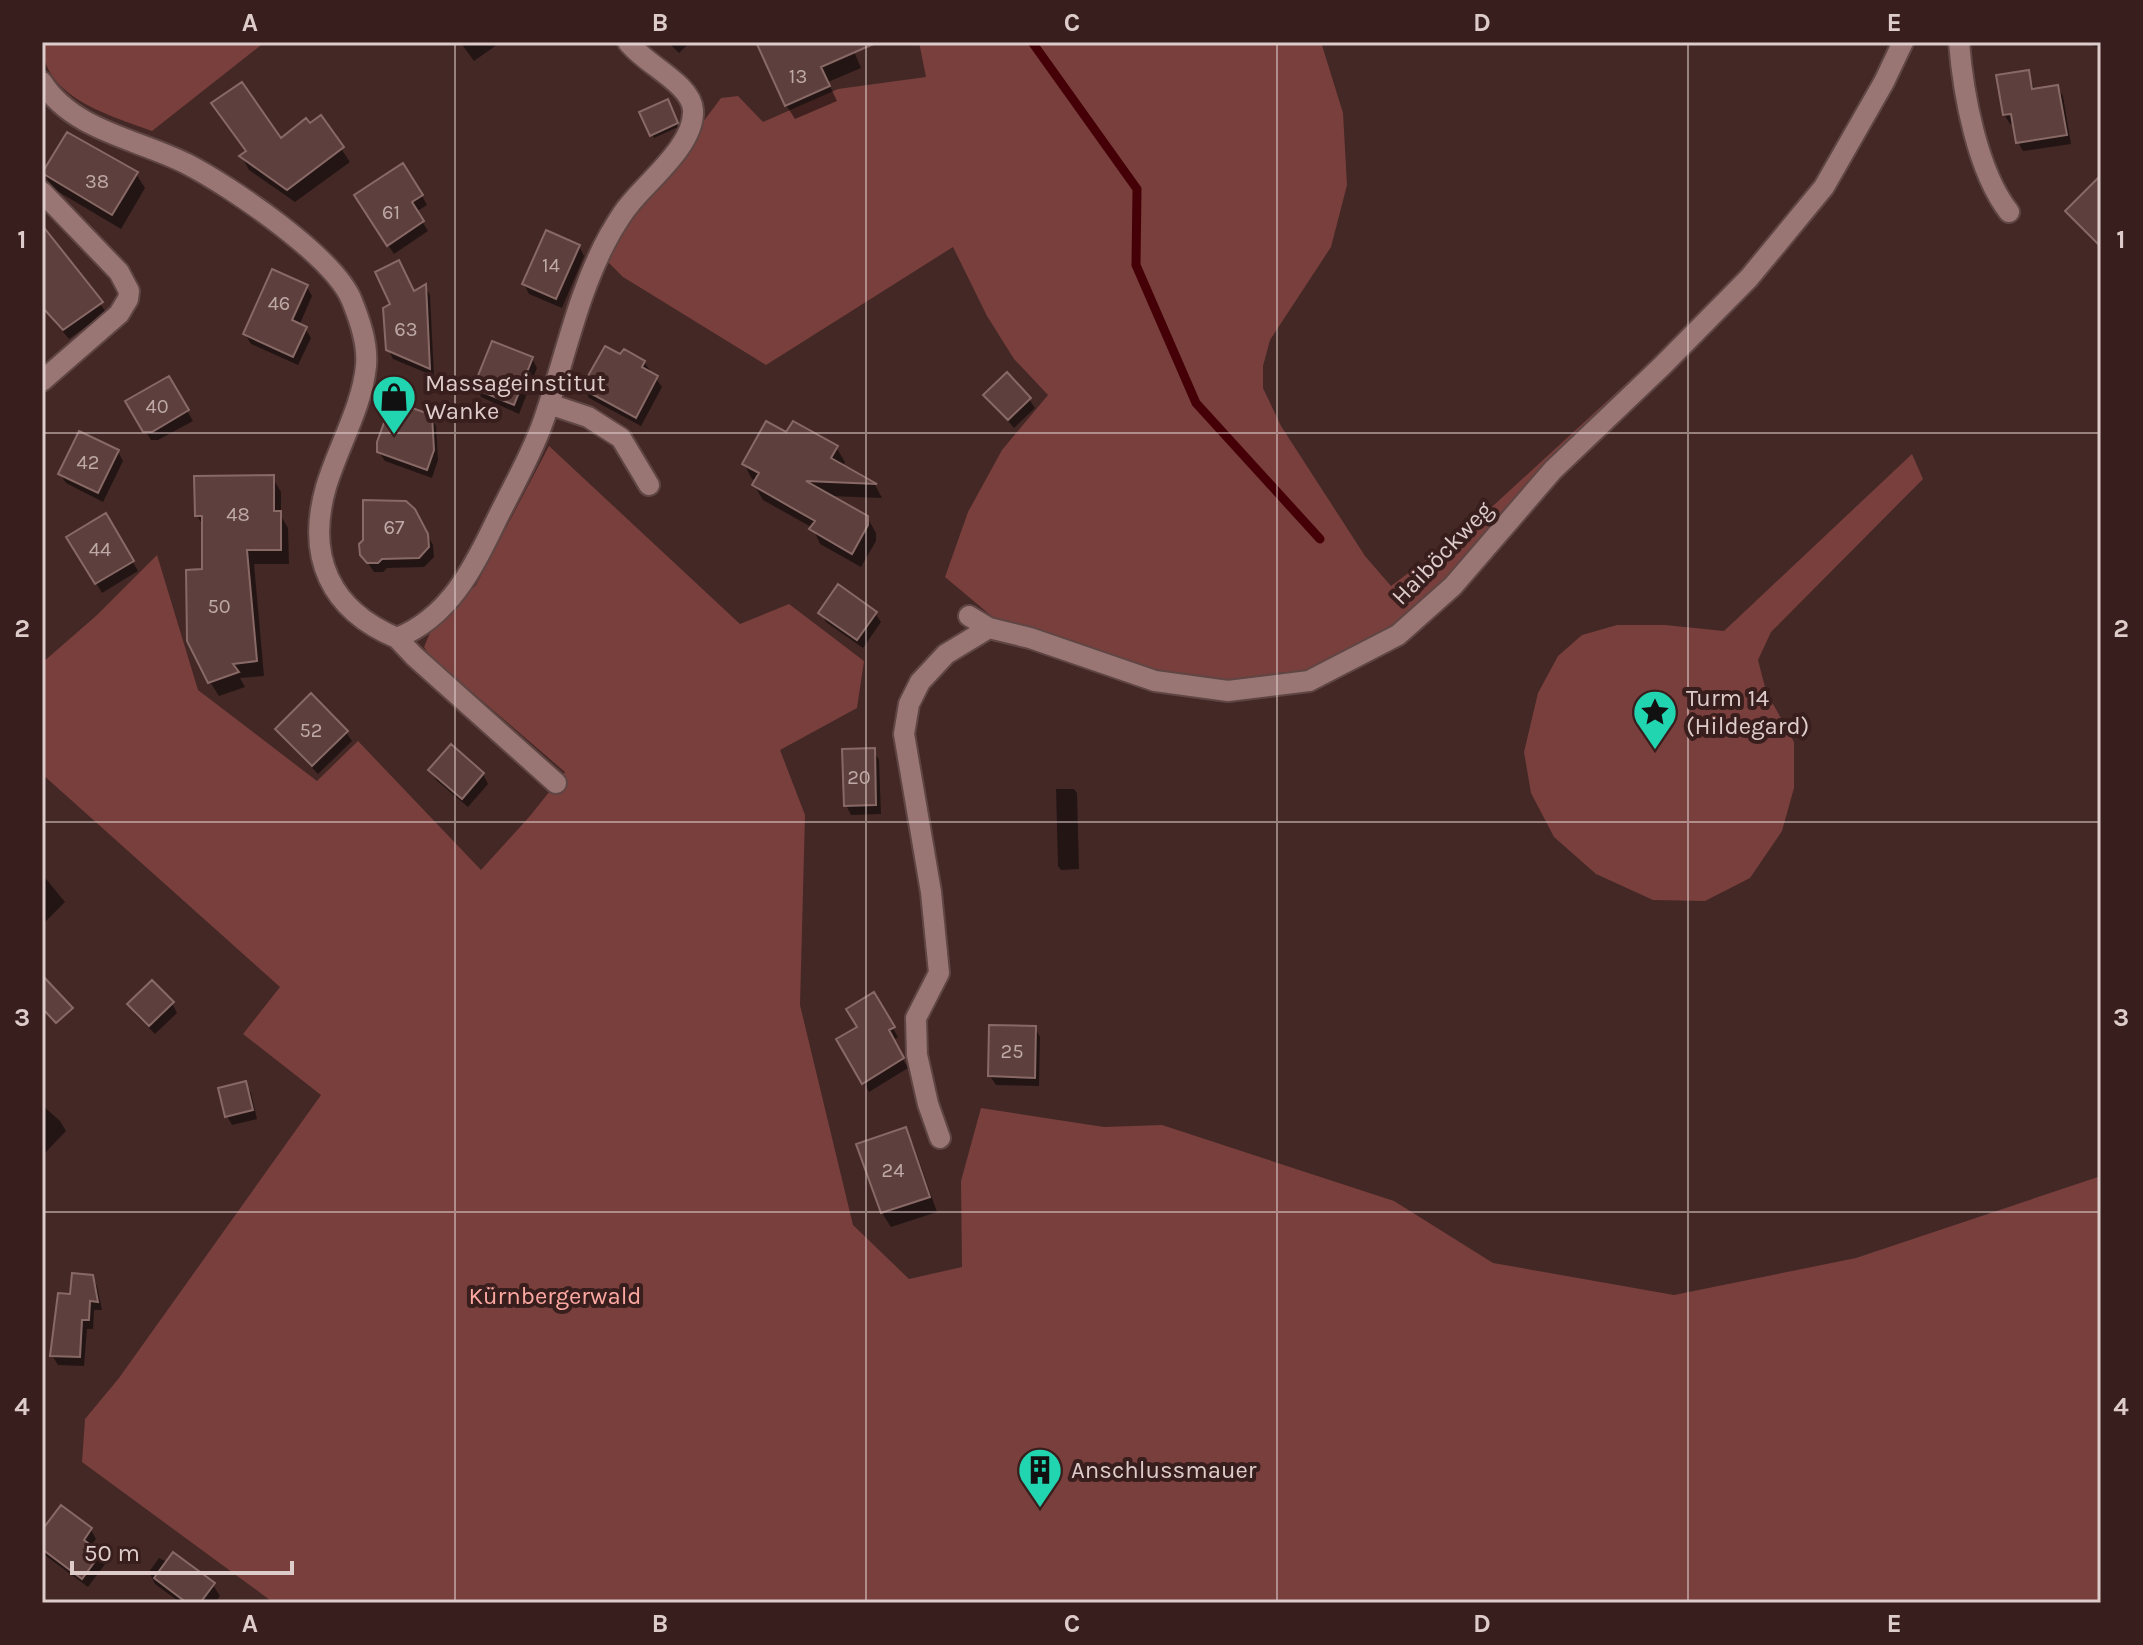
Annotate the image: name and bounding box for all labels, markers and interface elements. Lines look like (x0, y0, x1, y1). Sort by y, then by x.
text: A (242, 7, 258, 38)
text: B (652, 7, 668, 38)
text: C (1064, 7, 1080, 38)
text: D (1473, 7, 1491, 38)
text: E (1886, 7, 1902, 38)
house number: 13 (789, 65, 807, 88)
house number: 38 (85, 170, 109, 193)
house number: 61 (382, 201, 400, 224)
text: 1 (17, 224, 27, 255)
text: 1 (2116, 224, 2126, 255)
house number: 14 (542, 254, 560, 277)
house number: 46 (268, 292, 290, 315)
house number: 63 (394, 318, 418, 341)
place label: Massageinstitut Wanke (425, 369, 606, 425)
shop icon: Massageinstitut Wanke (370, 373, 418, 436)
house number: 40 (145, 395, 169, 418)
house number: 42 (77, 451, 99, 474)
street label: Haiböckweg (1386, 495, 1499, 611)
house number: 48 (226, 503, 250, 526)
house number: 67 (384, 516, 405, 539)
house number: 44 (89, 538, 111, 561)
house number: 50 (207, 595, 231, 618)
text: 2 (14, 613, 30, 644)
text: 2 (2113, 613, 2129, 644)
place label: Turm 14 (Hildegard) (1686, 684, 1809, 740)
place icon: Turm 14 (Hildegard) (1631, 688, 1679, 751)
house number: 52 (300, 719, 322, 742)
house number: 20 (847, 766, 871, 789)
text: 3 (14, 1002, 30, 1033)
text: 3 (2113, 1002, 2129, 1033)
house number: 25 (1001, 1040, 1023, 1063)
house number: 24 (882, 1159, 904, 1182)
park label: Kürnbergerwald (468, 1282, 642, 1310)
text: 4 (14, 1391, 30, 1422)
text: 4 (2113, 1391, 2129, 1422)
building icon: Anschlussmauer (1016, 1446, 1064, 1509)
place label: Anschlussmauer (1071, 1456, 1257, 1484)
scale bar (72, 1525, 292, 1575)
text: 50 m (84, 1539, 140, 1567)
text: A (242, 1608, 258, 1639)
text: B (652, 1608, 668, 1639)
text: C (1064, 1608, 1080, 1639)
text: D (1473, 1608, 1491, 1639)
text: E (1886, 1608, 1902, 1639)

